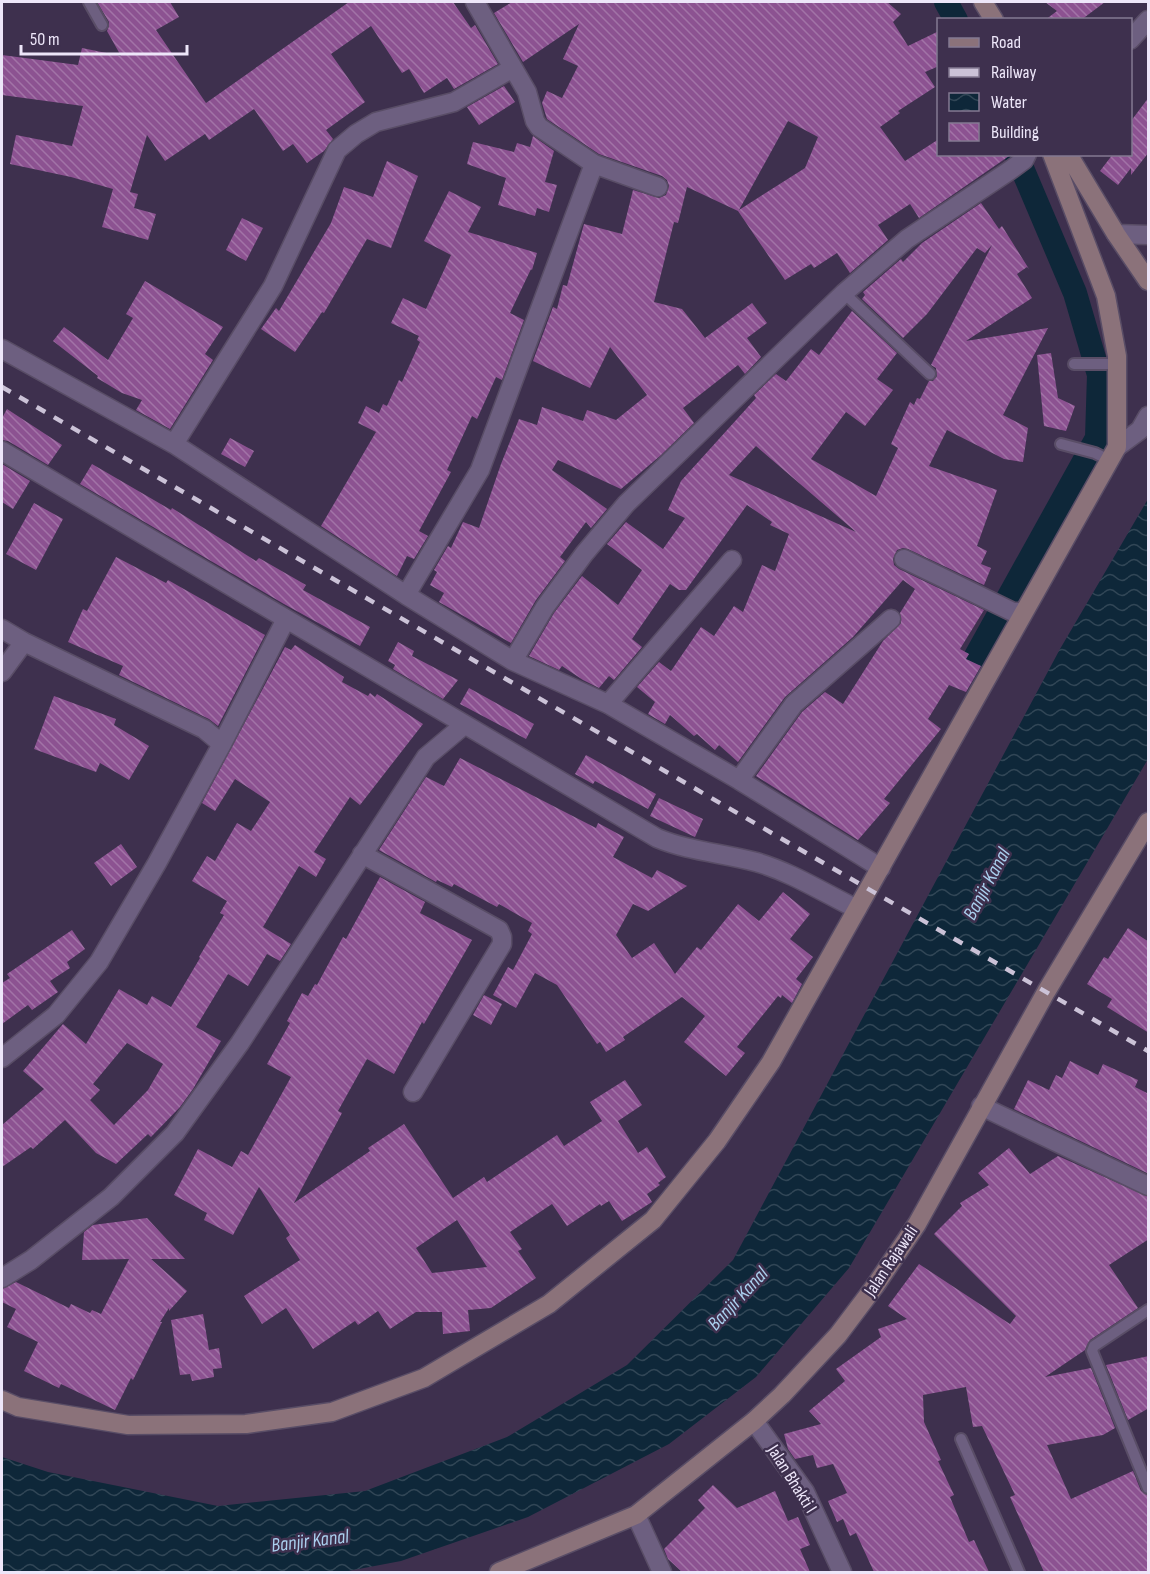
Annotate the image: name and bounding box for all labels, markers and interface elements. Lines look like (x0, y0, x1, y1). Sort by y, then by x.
scale bar (21, 18, 188, 56)
legend (937, 18, 1132, 156)
text: 50 m (30, 29, 60, 50)
text: Road (991, 32, 1021, 53)
text: Railway (991, 62, 1036, 83)
text: Water (991, 92, 1027, 113)
text: Building (991, 122, 1039, 143)
water label: Banjir Kanal (958, 843, 1016, 924)
street label: Jalan Rajawali (859, 1222, 922, 1301)
water label: Banjir Kanal (703, 1261, 774, 1336)
street label: Jalan Bhakti I (762, 1440, 821, 1517)
water label: Banjir Kanal (270, 1524, 351, 1558)

